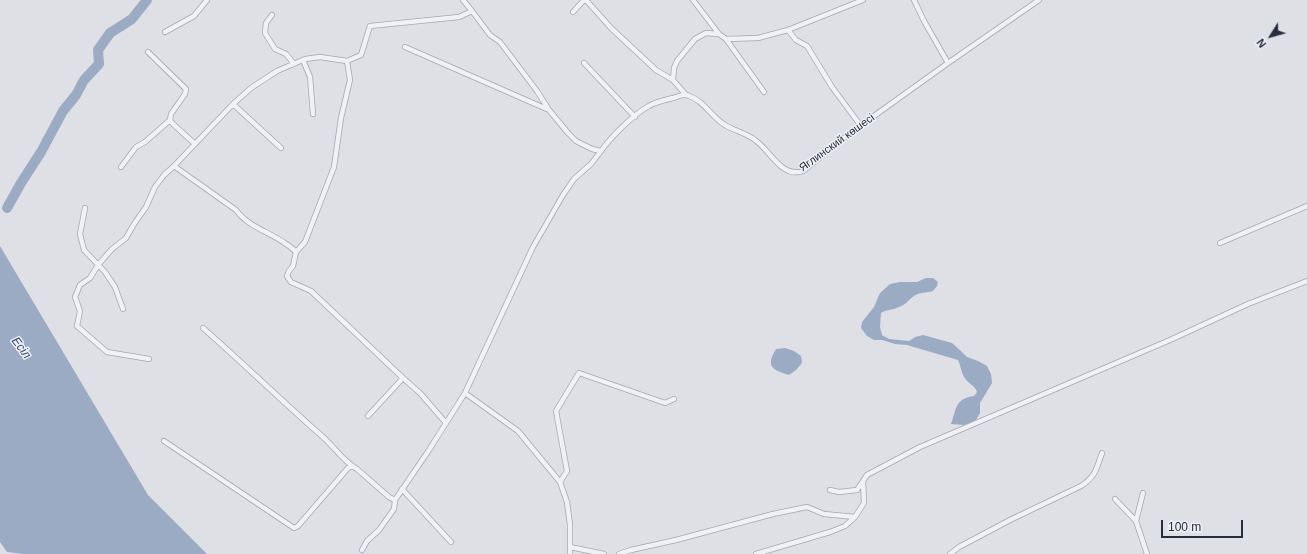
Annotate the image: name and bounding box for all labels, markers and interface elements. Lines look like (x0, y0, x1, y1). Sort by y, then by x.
north arrow (1251, 16, 1291, 56)
text: N (1254, 36, 1269, 50)
street label: Яглинский көшесі (797, 111, 877, 175)
water label: Есіл (8, 334, 34, 362)
scale bar (1163, 512, 1245, 538)
text: 100 m (1168, 520, 1201, 534)

